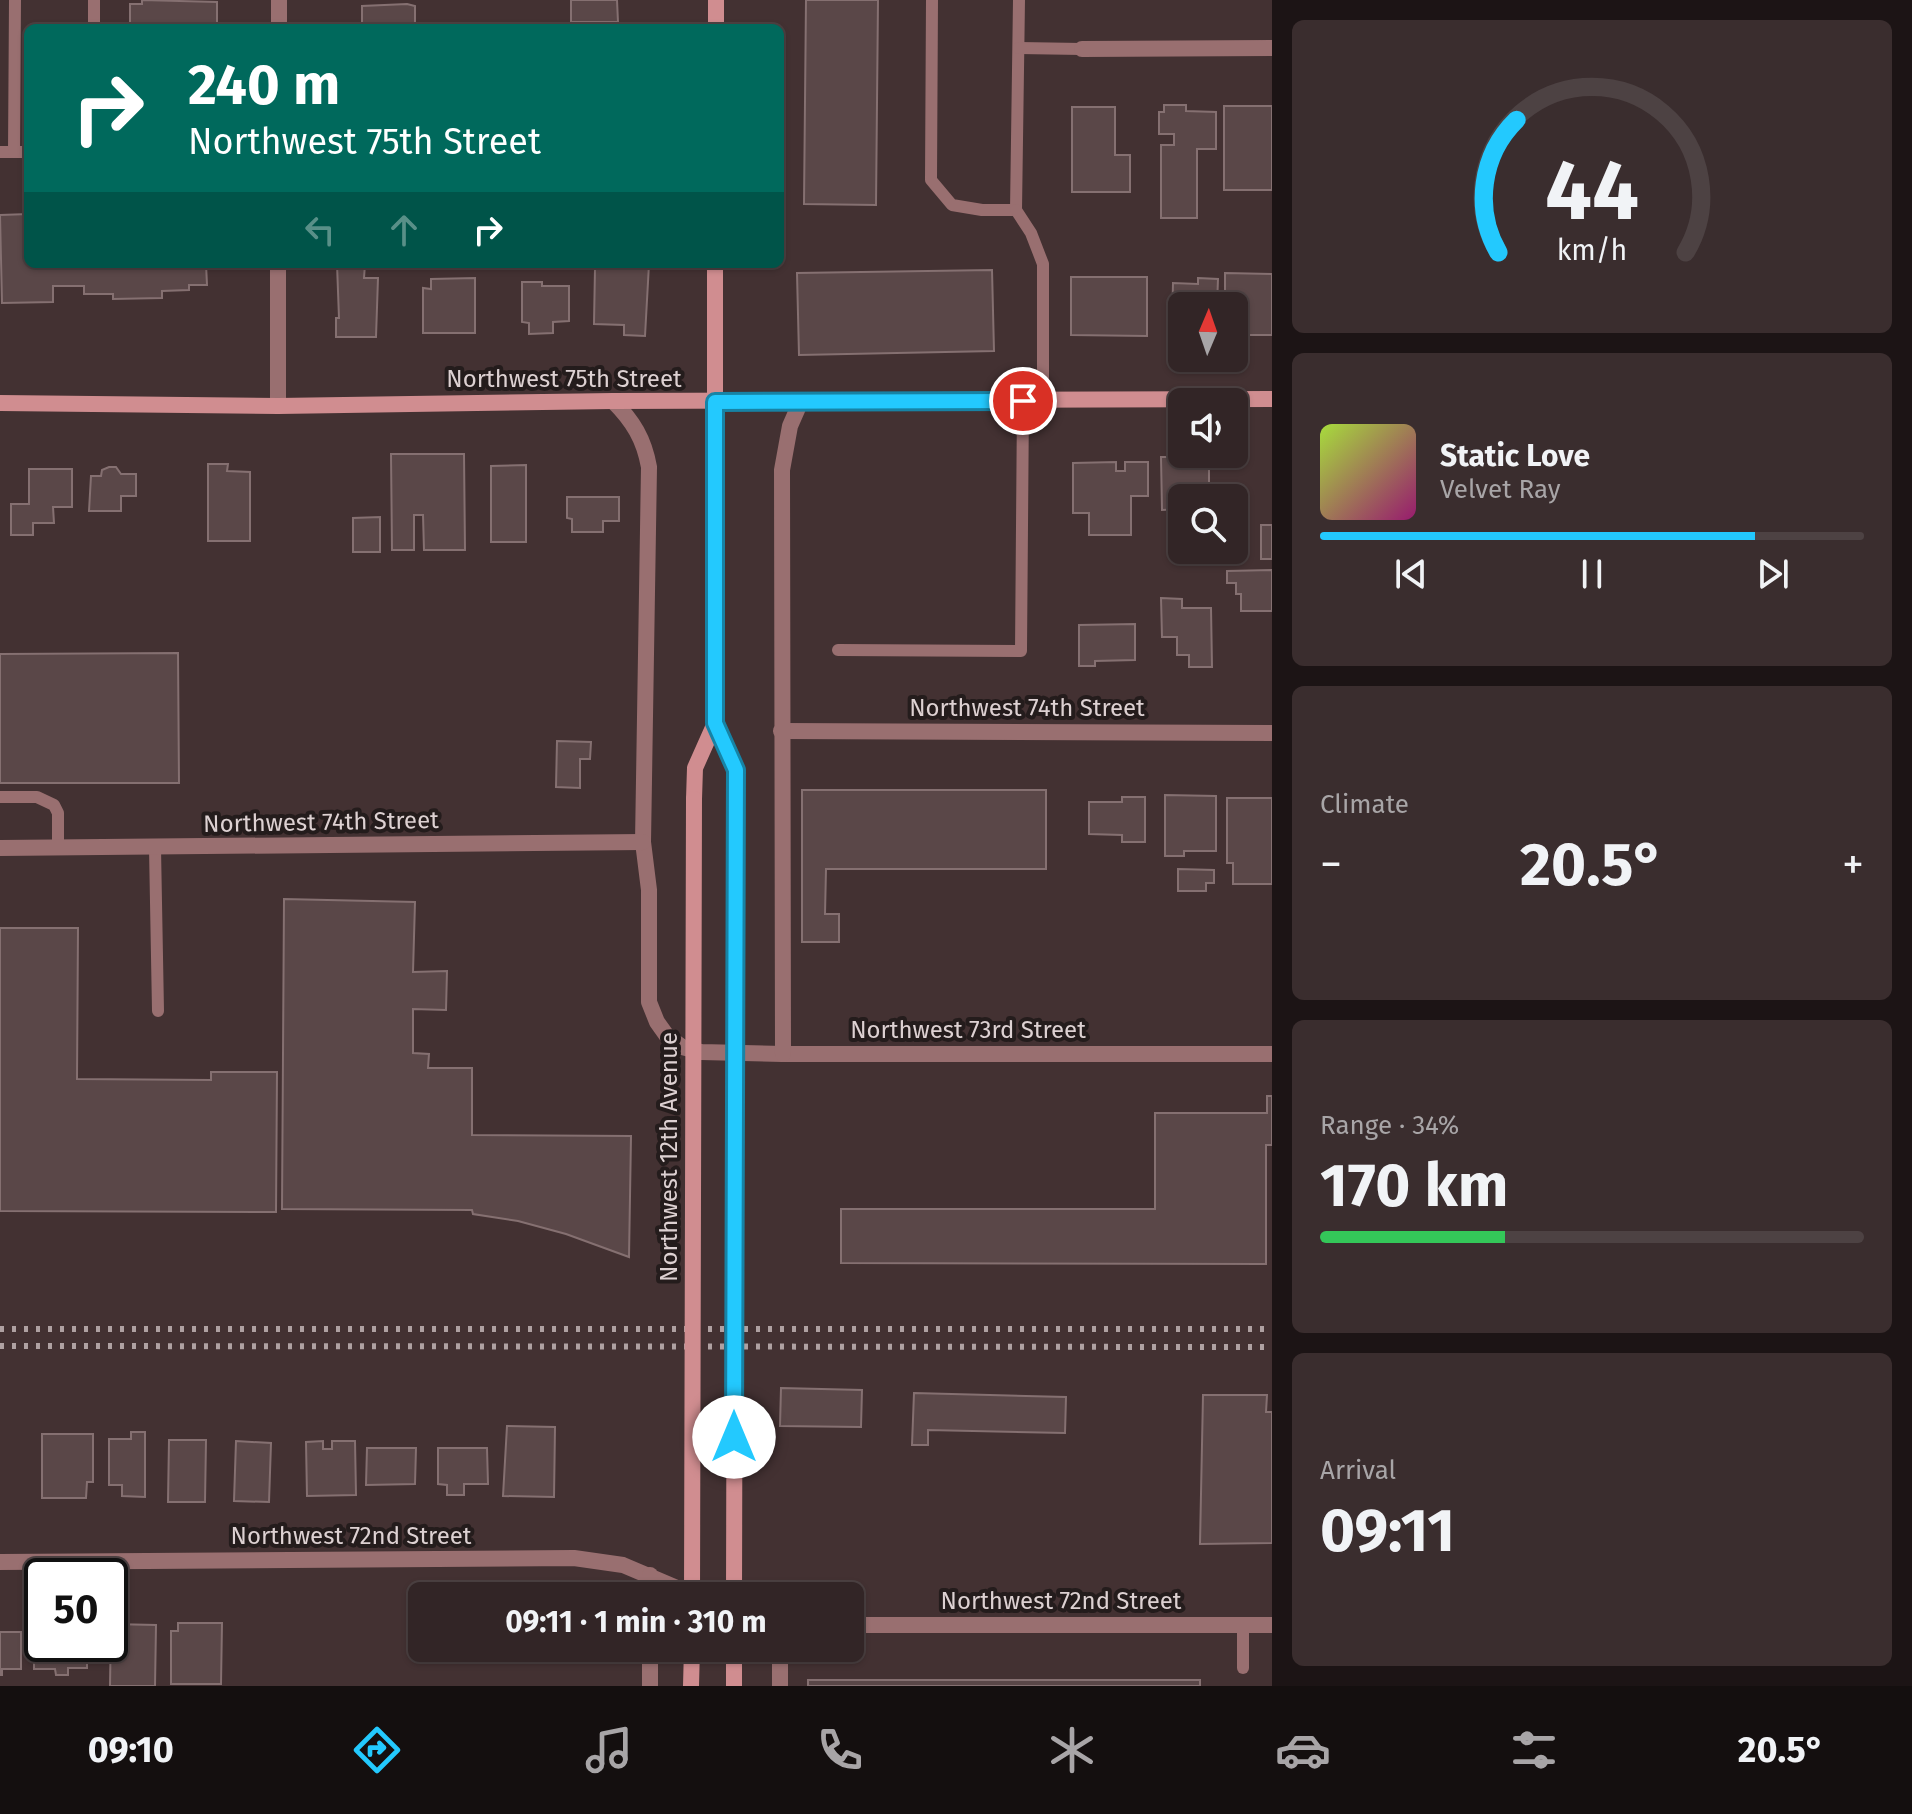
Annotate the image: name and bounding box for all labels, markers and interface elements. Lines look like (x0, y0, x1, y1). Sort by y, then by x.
text: 240 m (188, 52, 340, 119)
icon: right (56, 56, 160, 160)
text: Northwest 75th Street (188, 120, 541, 164)
text: 44 (1545, 140, 1639, 240)
icon: left (298, 208, 342, 252)
icon: ahead (382, 208, 426, 252)
icon: right (466, 208, 510, 252)
text: km/h (1557, 233, 1627, 268)
north arrow (1168, 292, 1248, 372)
map controls (1168, 292, 1248, 564)
street label: Northwest 75th Street (446, 365, 682, 393)
pin (989, 367, 1057, 435)
icon: arrive (1001, 379, 1045, 423)
button: sound (1168, 388, 1248, 468)
text: Static Love (1440, 438, 1590, 474)
text: Velvet Ray (1440, 474, 1560, 505)
button: search (1168, 484, 1248, 564)
icon: previous (1389, 552, 1433, 596)
icon: pause (1570, 552, 1614, 596)
icon: next (1751, 552, 1795, 596)
street label: Northwest 74th Street (909, 694, 1145, 722)
text: Climate (1320, 789, 1409, 820)
street label: Northwest 74th Street (203, 806, 439, 838)
text: 20.5° (1520, 829, 1664, 901)
text: − (1320, 838, 1342, 891)
text: + (1842, 838, 1864, 891)
street label: Northwest 73rd Street (850, 1016, 1086, 1044)
street label: Northwest 12th Avenue (655, 1032, 683, 1282)
text: Range · 34% (1320, 1110, 1459, 1141)
text: 170 km (1320, 1150, 1508, 1222)
position arrow (692, 1395, 776, 1479)
text: Arrival (1320, 1455, 1396, 1486)
text: 09:11 (1320, 1495, 1455, 1567)
street label: Northwest 72nd Street (231, 1522, 472, 1550)
speed limit sign: 50 (24, 1558, 128, 1662)
street label: Northwest 72nd Street (941, 1587, 1182, 1615)
text: 09:11 · 1 min · 310 m (505, 1604, 767, 1640)
icon: directions (349, 1722, 405, 1778)
icon: music (581, 1722, 637, 1778)
icon: phone (812, 1722, 868, 1778)
icon: climate (1044, 1722, 1100, 1778)
icon: car (1275, 1722, 1331, 1778)
icon: filters (1506, 1722, 1562, 1778)
text: 09:10 (88, 1728, 174, 1772)
text: 20.5° (1738, 1728, 1824, 1772)

